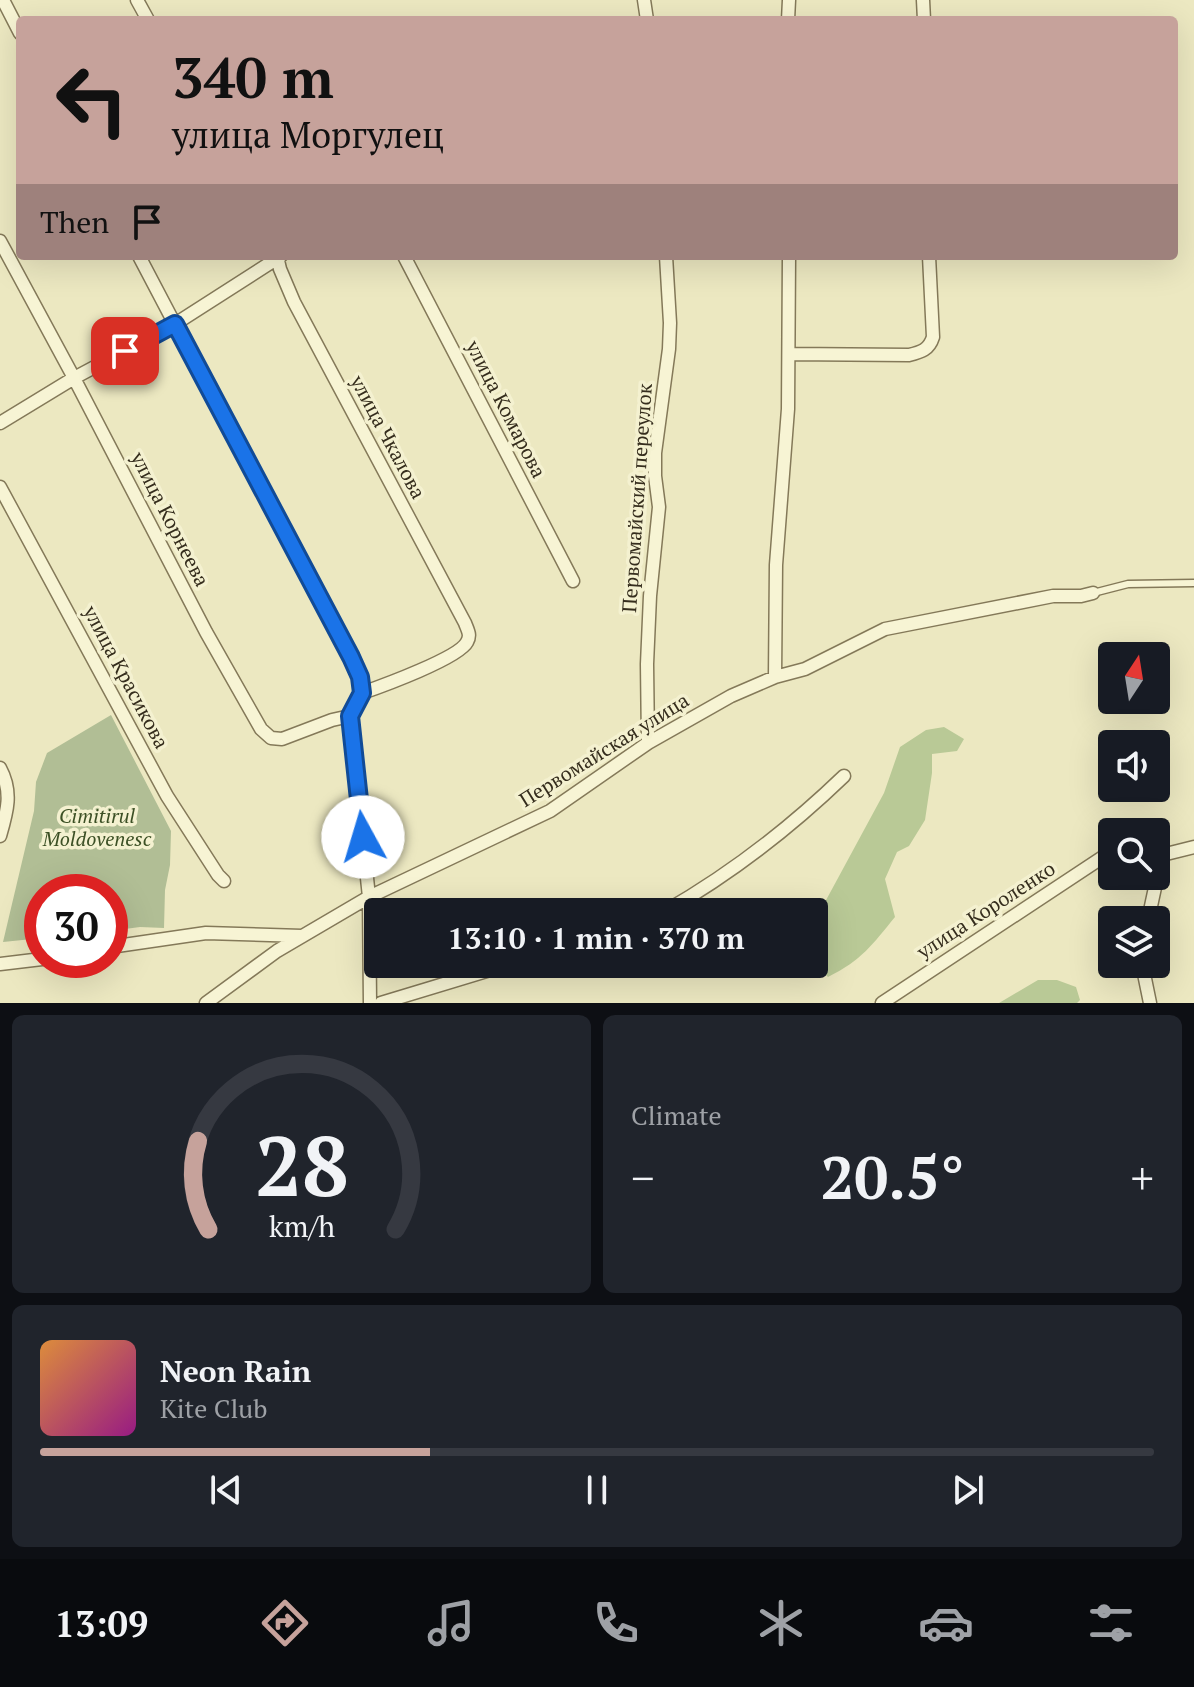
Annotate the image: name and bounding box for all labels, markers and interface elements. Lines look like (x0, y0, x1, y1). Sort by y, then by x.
text: 340 m (172, 40, 334, 114)
icon: left (40, 48, 144, 152)
text: улица Моргулец (172, 111, 444, 158)
icon: arrive (125, 200, 169, 244)
text: Then (40, 202, 109, 242)
pin (91, 317, 159, 385)
icon: arrive (103, 329, 147, 373)
street label: улица Комарова (460, 334, 553, 482)
street label: улица Чкалова (344, 369, 432, 503)
street label: Первомайский переулок (615, 382, 658, 613)
street label: улица Корнеева (124, 446, 216, 591)
street label: улица Красикова (77, 600, 175, 753)
north arrow (1098, 642, 1170, 714)
map controls (1098, 642, 1170, 978)
street label: Первомайская улица (514, 686, 694, 813)
button: sound (1098, 730, 1170, 802)
position arrow (321, 795, 405, 879)
park label: Cimitirul Moldovenesc (42, 802, 152, 852)
button: search (1098, 818, 1170, 890)
street label: улица Короленко (910, 855, 1060, 965)
speed limit sign: 30 (24, 874, 128, 978)
button: layers (1098, 906, 1170, 978)
text: 13:10 · 1 min · 370 m (448, 918, 744, 958)
text: Climate (631, 1098, 722, 1132)
text: 28 (254, 1110, 349, 1220)
text: 20.5° (820, 1137, 965, 1216)
text: − (631, 1148, 654, 1207)
text: + (1131, 1148, 1154, 1207)
text: km/h (268, 1207, 335, 1245)
text: Neon Rain (160, 1351, 311, 1391)
text: Kite Club (160, 1391, 267, 1425)
icon: previous (204, 1468, 248, 1512)
icon: pause (575, 1468, 619, 1512)
icon: next (946, 1468, 990, 1512)
icon: directions (257, 1595, 313, 1651)
icon: music (423, 1595, 479, 1651)
icon: phone (588, 1595, 644, 1651)
icon: climate (753, 1595, 809, 1651)
icon: car (918, 1595, 974, 1651)
icon: filters (1083, 1595, 1139, 1651)
text: 13:09 (55, 1600, 148, 1647)

